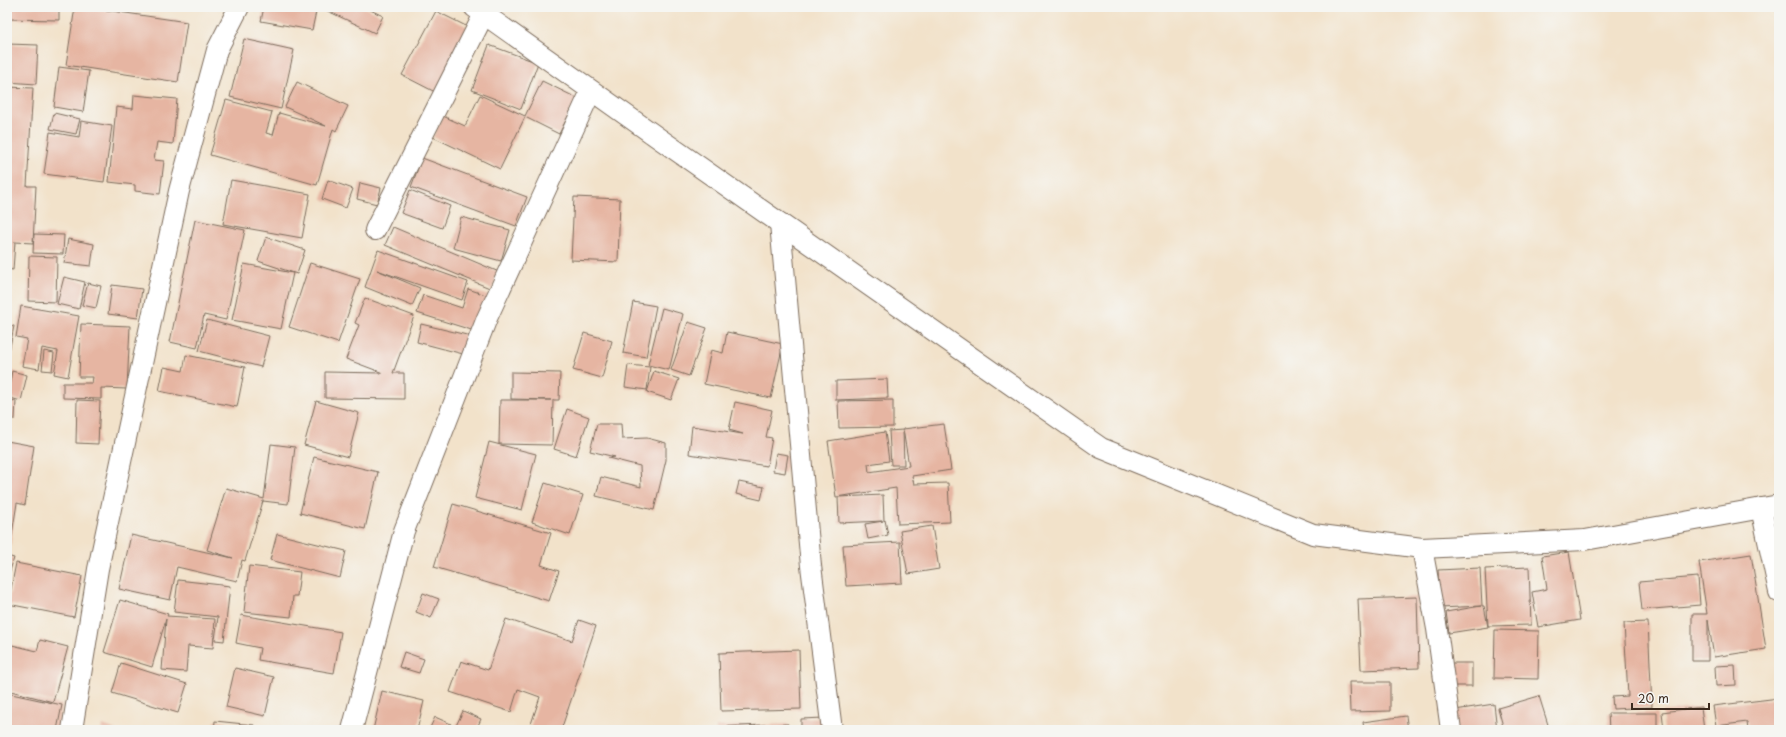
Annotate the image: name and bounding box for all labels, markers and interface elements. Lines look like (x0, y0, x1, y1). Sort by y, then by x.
scale bar (1632, 685, 1709, 711)
text: 20 m (1638, 689, 1669, 707)

